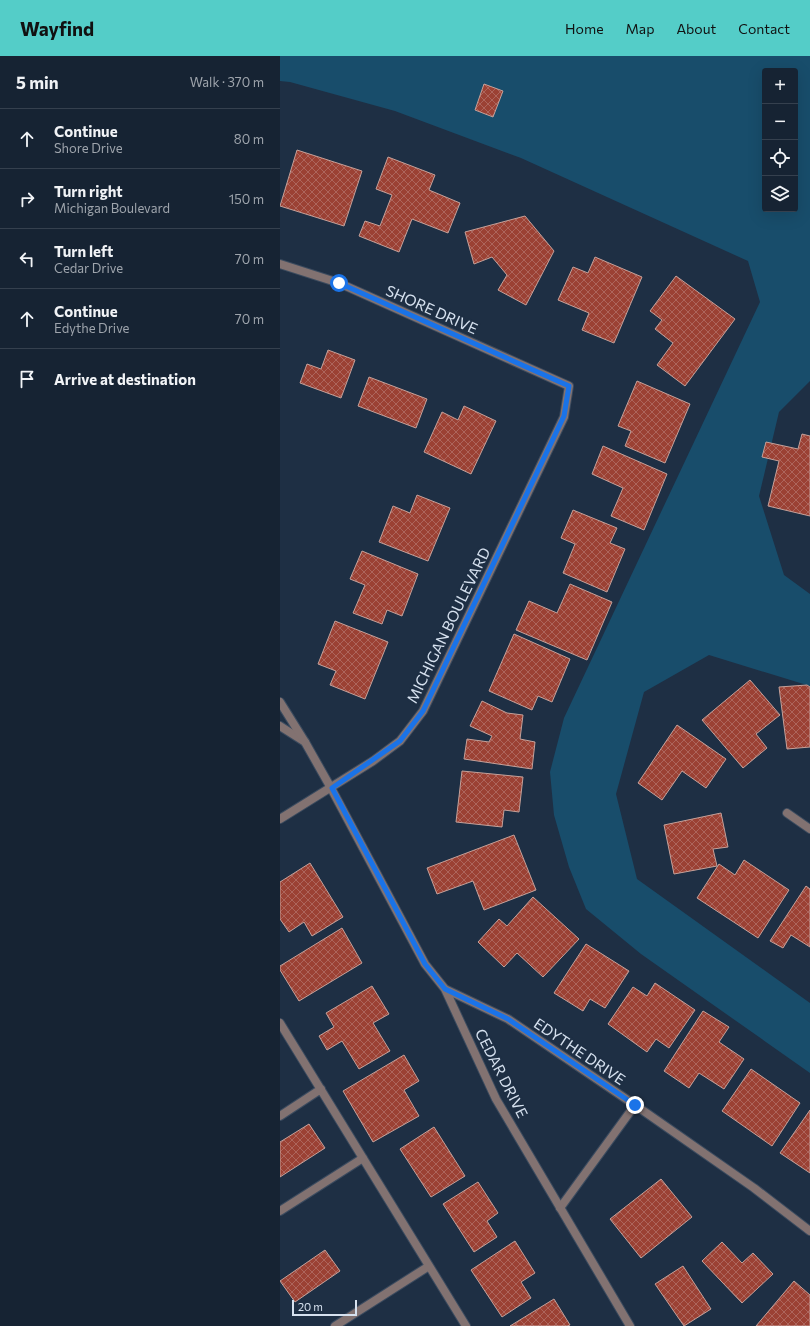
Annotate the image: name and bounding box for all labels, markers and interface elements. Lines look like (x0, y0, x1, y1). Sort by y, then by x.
text: Wayfind (20, 17, 94, 40)
text: Home (565, 20, 604, 37)
text: Map (626, 20, 654, 37)
text: About (676, 20, 716, 37)
text: Contact (738, 20, 790, 37)
map controls (762, 68, 798, 212)
button: + (762, 68, 798, 104)
text: 5 min (16, 72, 59, 93)
text: Walk · 370 m (190, 74, 264, 90)
button: − (762, 104, 798, 140)
text: Continue (54, 122, 118, 140)
icon: ahead (16, 128, 38, 150)
text: 80 m (234, 131, 264, 147)
text: Shore Drive (54, 140, 123, 156)
button: locate (762, 140, 798, 176)
button: layers (762, 176, 798, 212)
text: Turn right (54, 182, 123, 200)
icon: right (16, 188, 38, 210)
text: 150 m (229, 191, 264, 207)
text: Michigan Boulevard (54, 200, 170, 216)
text: Turn left (54, 242, 113, 260)
icon: left (16, 248, 38, 270)
text: 70 m (235, 251, 264, 267)
text: Cedar Drive (54, 260, 123, 276)
route start (330, 274, 348, 292)
street label: SHORE DRIVE (383, 281, 481, 337)
text: Continue (54, 302, 118, 320)
icon: ahead (16, 308, 38, 330)
text: 70 m (235, 311, 264, 327)
text: Edythe Drive (54, 320, 129, 336)
icon: arrive (16, 368, 38, 390)
text: Arrive at destination (54, 370, 196, 388)
street label: MICHIGAN BOULEVARD (402, 544, 494, 706)
street label: EDYTHE DRIVE (531, 1014, 629, 1088)
street label: CEDAR DRIVE (472, 1025, 532, 1121)
route end (626, 1096, 644, 1114)
scale bar (292, 1298, 357, 1317)
text: 20 m (298, 1300, 323, 1313)

